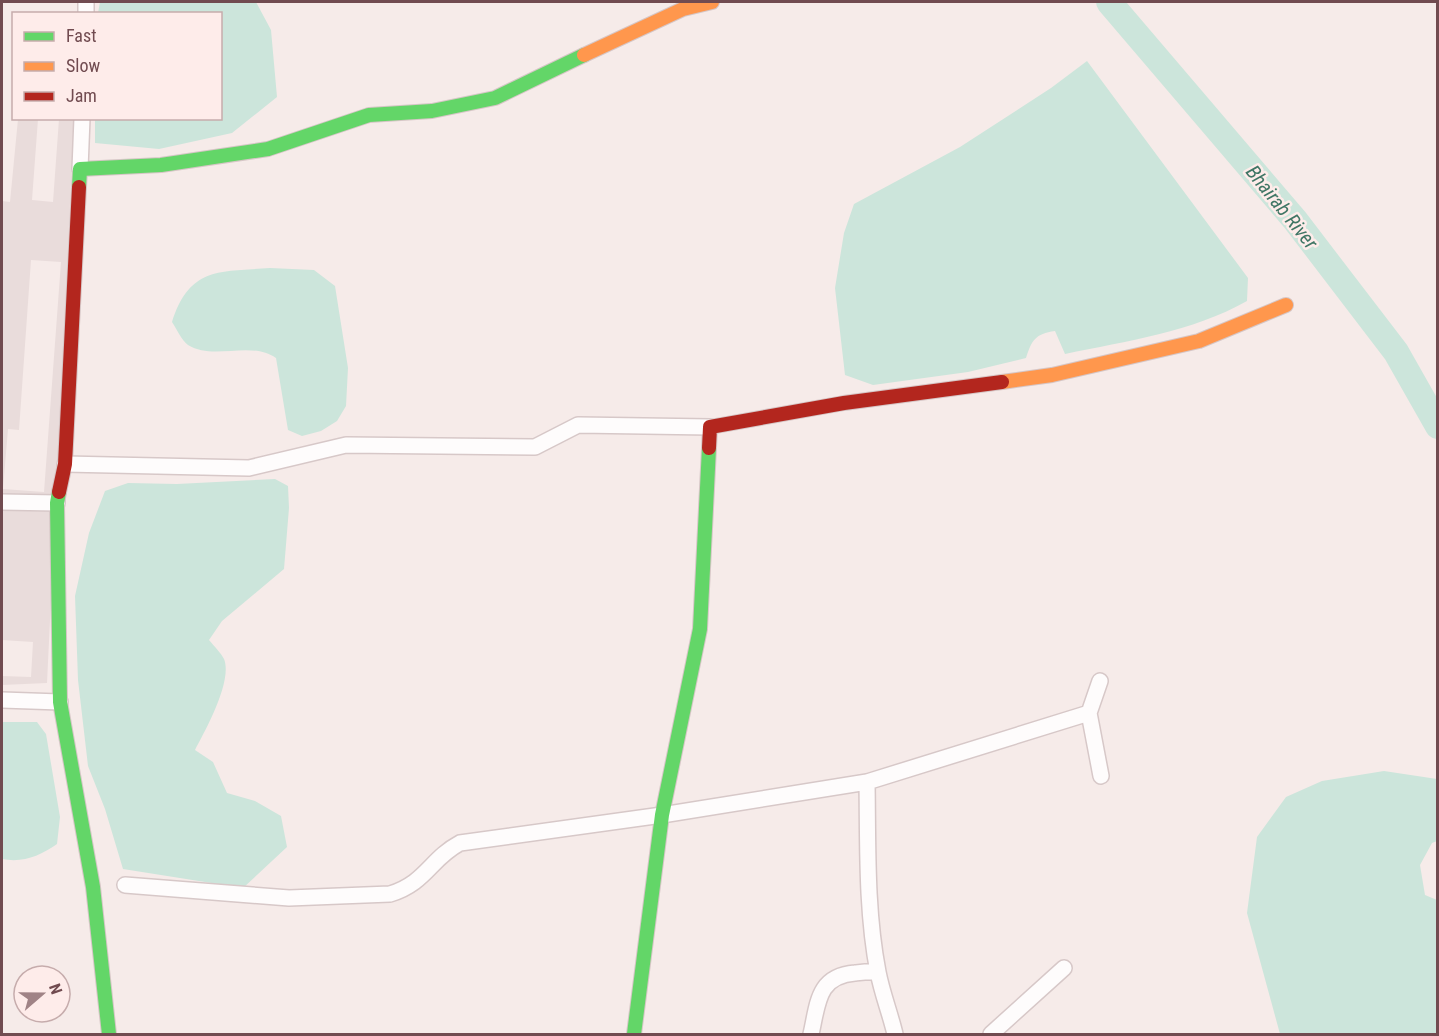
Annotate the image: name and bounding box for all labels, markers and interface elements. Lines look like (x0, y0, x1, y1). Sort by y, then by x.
legend (12, 12, 222, 120)
text: Fast (66, 25, 97, 46)
text: Slow (66, 55, 101, 76)
text: Jam (66, 85, 97, 106)
water label: Bhairab River (1241, 160, 1324, 254)
north arrow (12, 964, 72, 1024)
text: N (45, 981, 66, 997)

